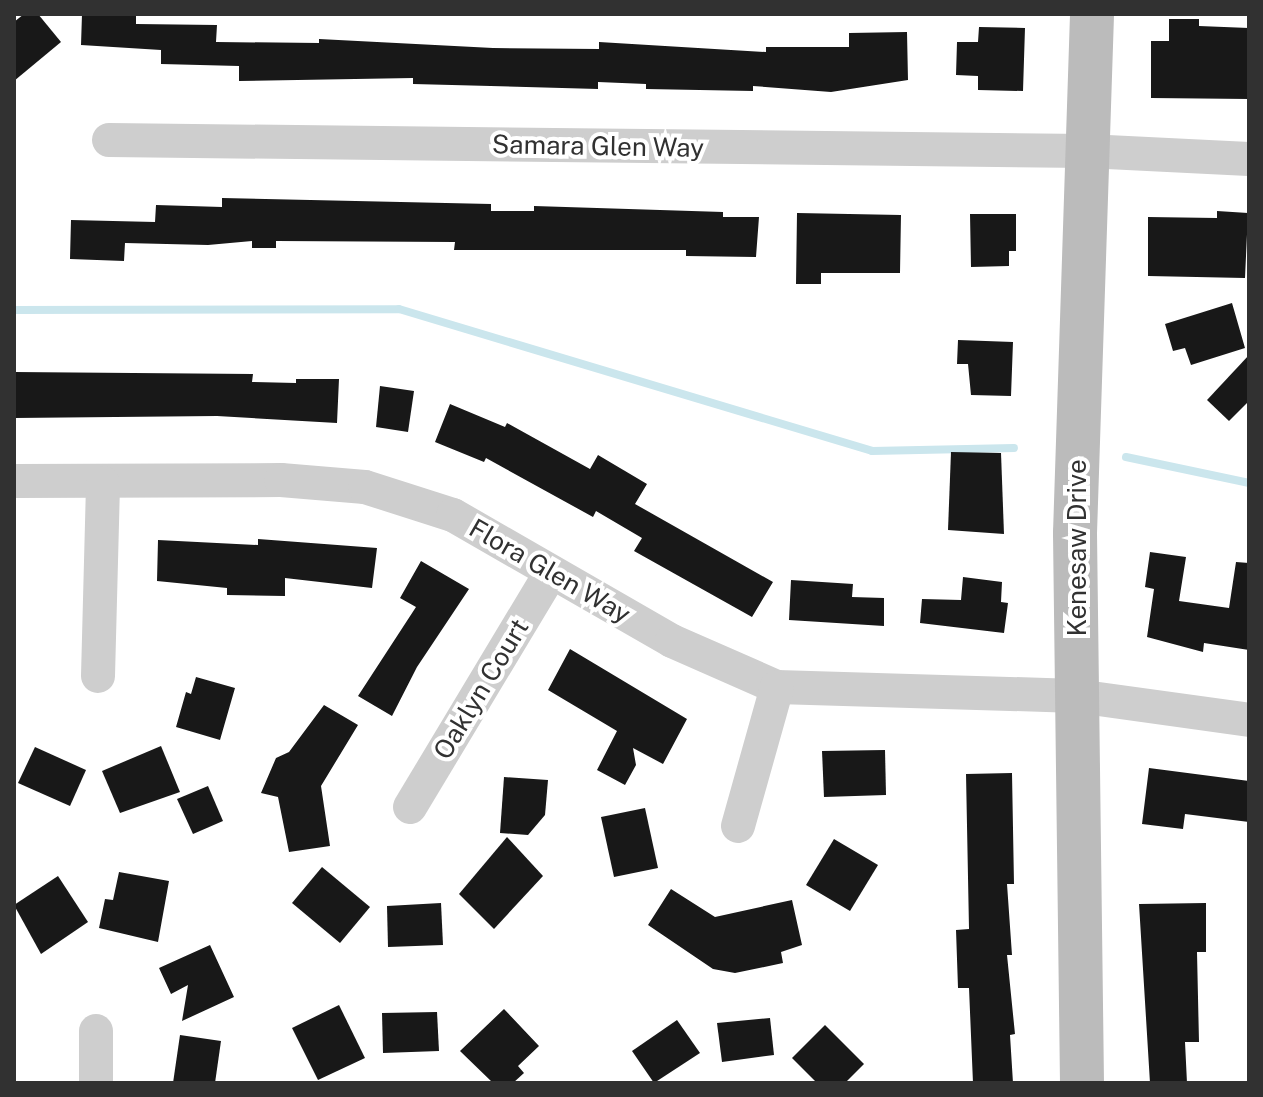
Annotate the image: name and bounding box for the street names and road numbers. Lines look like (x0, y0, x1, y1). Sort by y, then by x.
street label: Samara Glen Way (491, 129, 705, 163)
street label: Kenesaw Drive (1061, 459, 1093, 637)
street label: Flora Glen Way (464, 512, 636, 630)
street label: Oaklyn Court (427, 613, 535, 765)

